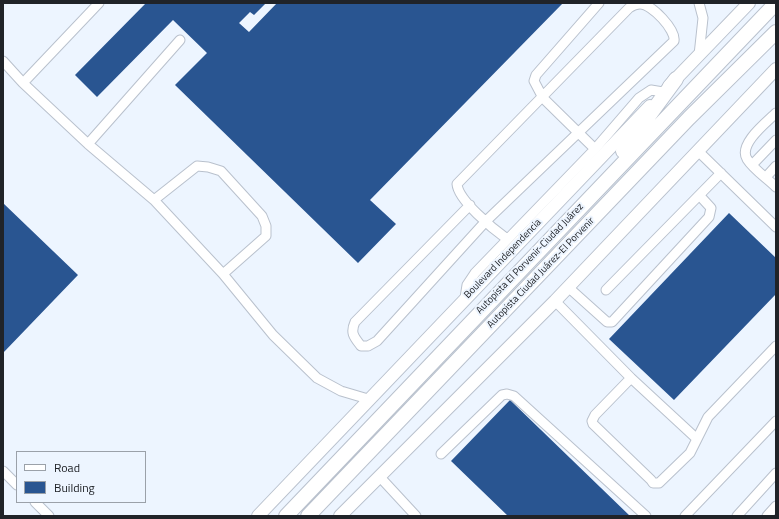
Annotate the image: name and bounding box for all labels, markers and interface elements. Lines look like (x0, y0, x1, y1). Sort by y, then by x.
street label: Autopista El Porvenir-Ciudad Juárez (474, 201, 586, 317)
street label: Autopista Ciudad Juárez-El Porvenir (485, 215, 597, 331)
street label: Boulevard Independencia (462, 217, 544, 301)
legend (16, 451, 146, 503)
text: Road (54, 458, 80, 477)
text: Building (54, 478, 95, 497)

